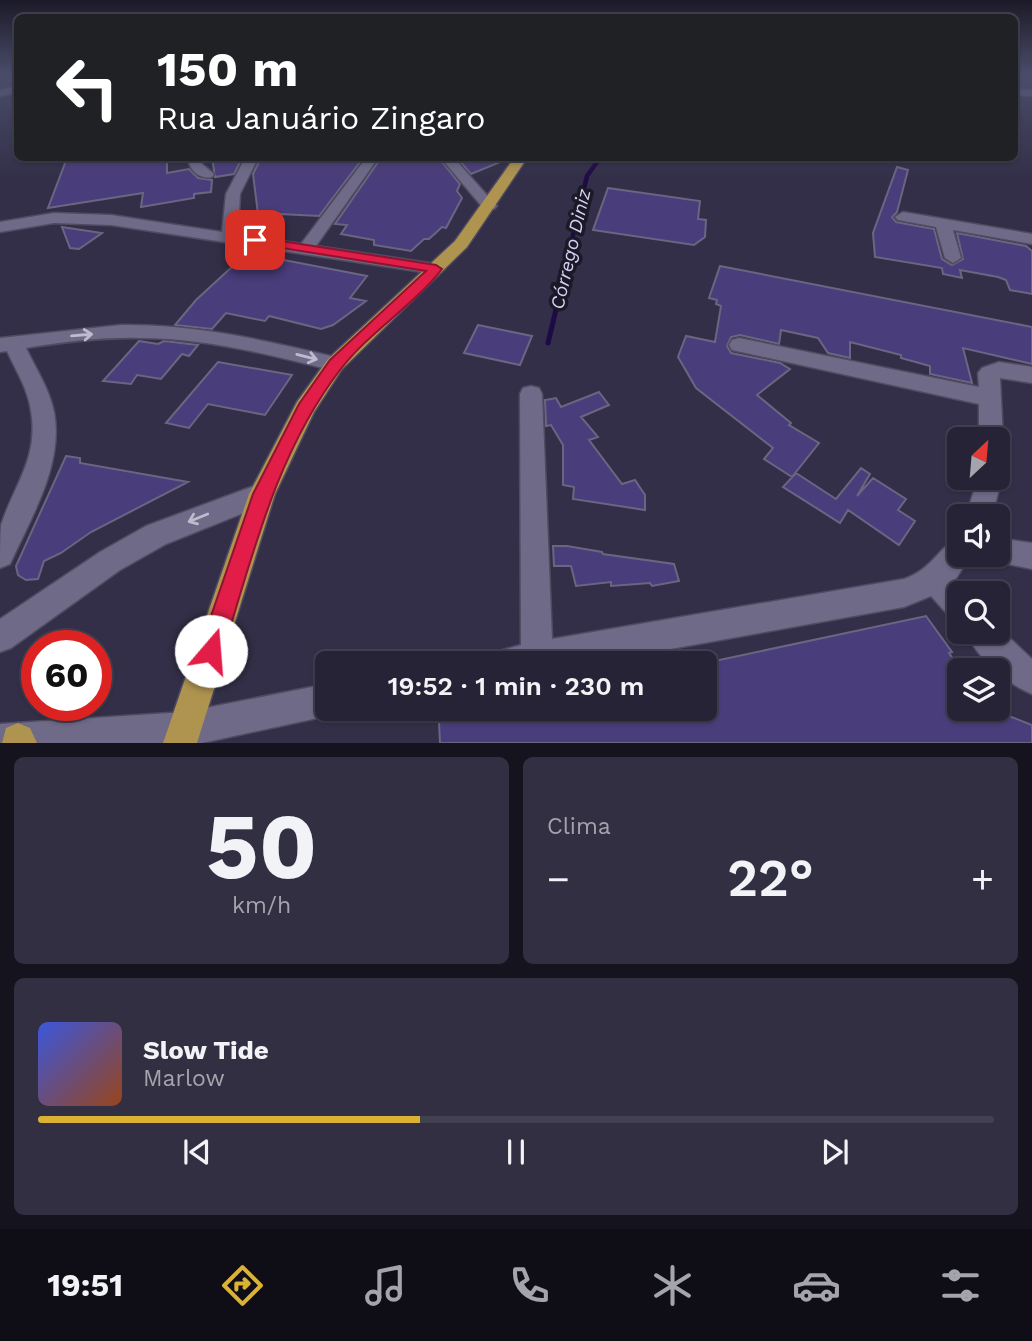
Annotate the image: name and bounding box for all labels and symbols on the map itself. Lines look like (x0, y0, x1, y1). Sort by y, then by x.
water label: Córrego Diniz (545, 186, 596, 312)
pin (225, 210, 285, 270)
one-way arrow (70, 328, 93, 341)
one-way arrow (295, 351, 318, 364)
north arrow (947, 427, 1010, 490)
one-way arrow (188, 512, 210, 525)
position arrow (174, 614, 248, 688)
speed limit sign: 60 (21, 630, 112, 721)

